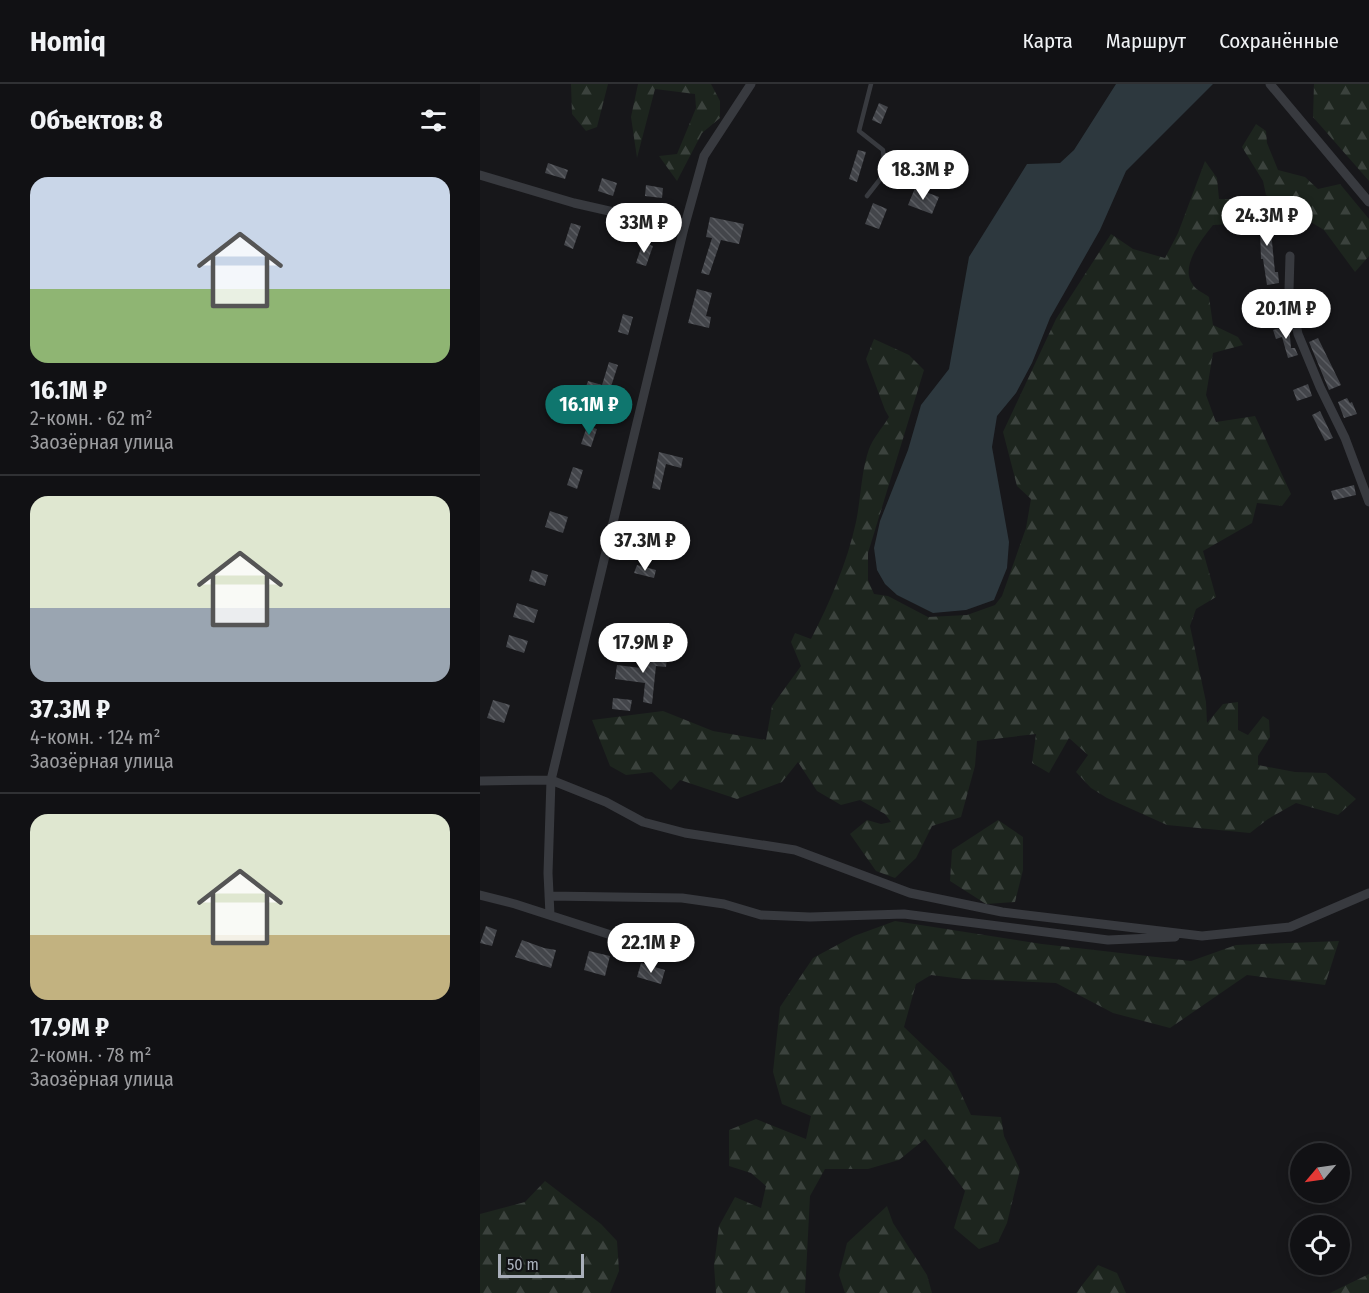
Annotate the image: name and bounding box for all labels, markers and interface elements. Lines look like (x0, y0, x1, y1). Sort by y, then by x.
text: Homiq (30, 25, 106, 58)
text: Карта (1023, 28, 1073, 54)
text: Маршрут (1106, 28, 1186, 54)
text: Сохранённые (1219, 28, 1339, 54)
icon: filters (417, 104, 450, 137)
text: Объектов: 8 (30, 105, 163, 136)
pin: 18.3M ₽ (868, 150, 978, 201)
text: 18.3M ₽ (892, 157, 954, 181)
pin: 24.3M ₽ (1212, 196, 1322, 247)
pin: 33M ₽ (602, 203, 686, 254)
text: 24.3M ₽ (1236, 203, 1298, 227)
text: 33M ₽ (620, 210, 668, 234)
icon: home (186, 216, 294, 324)
pin: 20.1M ₽ (1231, 289, 1341, 340)
text: 20.1M ₽ (1256, 296, 1316, 320)
text: 16.1M ₽ (30, 375, 107, 406)
pin: 16.1M ₽ (534, 385, 644, 436)
text: 16.1M ₽ (559, 392, 619, 416)
text: 2-комн. · 62 m² (30, 406, 152, 430)
text: Заозёрная улица (30, 430, 174, 454)
pin: 37.3M ₽ (590, 521, 700, 572)
text: 37.3M ₽ (614, 528, 676, 552)
icon: home (186, 535, 294, 643)
pin: 17.9M ₽ (588, 623, 698, 674)
text: 17.9M ₽ (613, 630, 673, 654)
text: 37.3M ₽ (30, 694, 110, 725)
text: 4-комн. · 124 m² (30, 725, 161, 749)
text: Заозёрная улица (30, 749, 174, 773)
icon: home (186, 853, 294, 961)
pin: 22.1M ₽ (596, 923, 706, 974)
text: 22.1M ₽ (622, 930, 680, 954)
text: 17.9M ₽ (30, 1012, 109, 1043)
text: 2-комн. · 78 m² (30, 1043, 152, 1067)
text: Заозёрная улица (30, 1067, 174, 1091)
north arrow (1290, 1143, 1350, 1203)
map controls (1290, 1143, 1350, 1275)
button: locate (1290, 1215, 1350, 1275)
scale bar (498, 1251, 584, 1278)
text: 50 m (507, 1255, 539, 1274)

